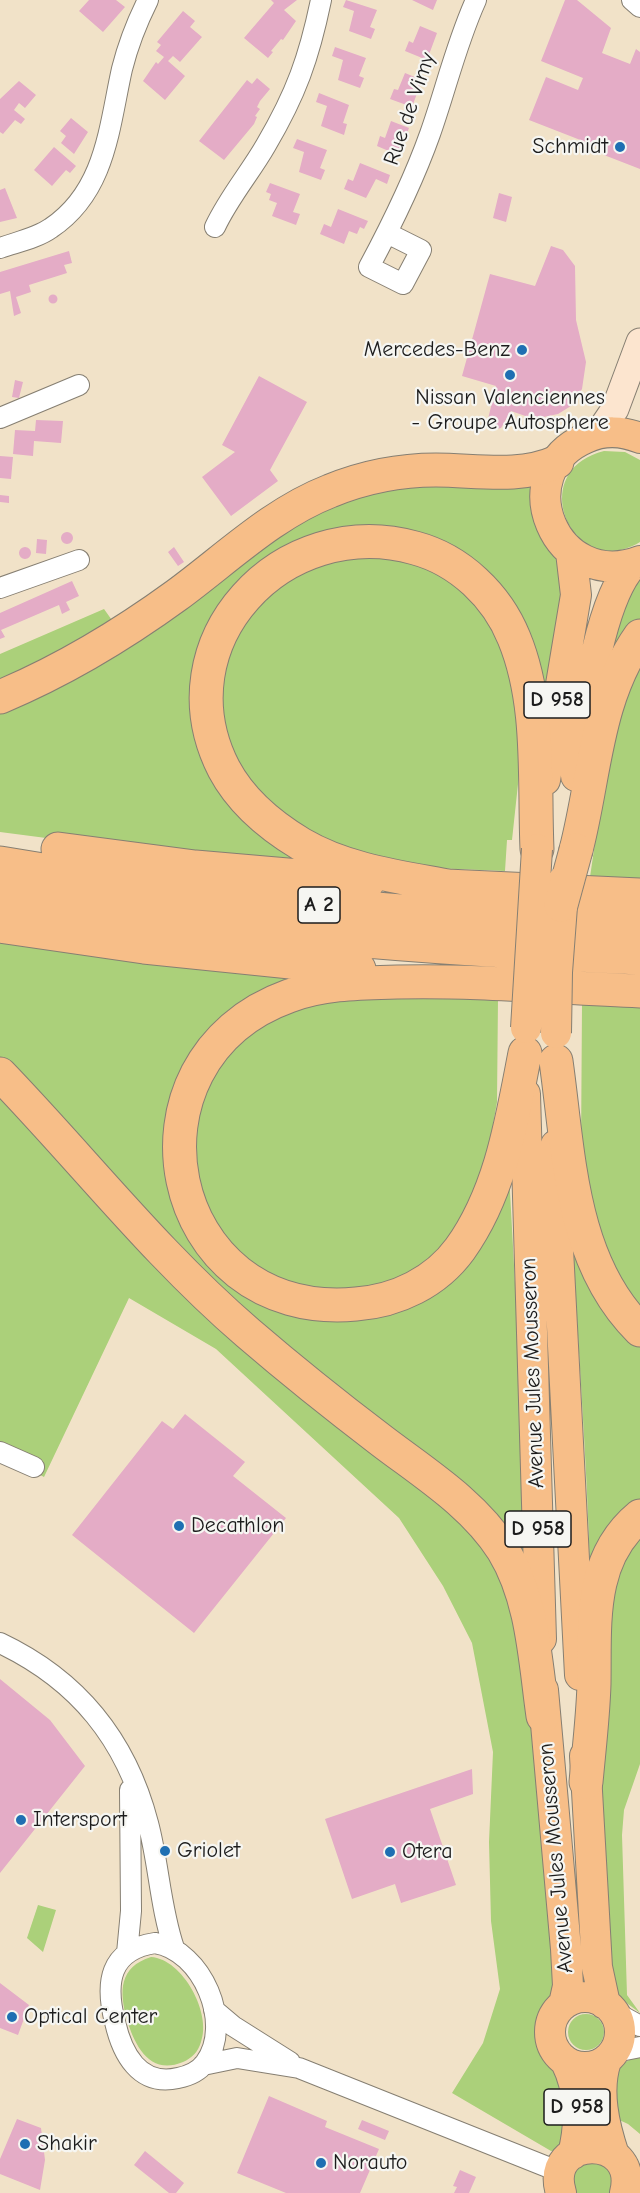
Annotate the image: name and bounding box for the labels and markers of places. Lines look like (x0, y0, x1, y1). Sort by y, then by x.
place label: Schmidt (532, 134, 608, 160)
marker: Schmidt (613, 140, 627, 154)
place label: Mercedes-Benz (364, 337, 510, 363)
marker: Mercedes-Benz (515, 343, 529, 357)
marker: Nissan Valenciennes - Groupe Autosphere (503, 368, 517, 382)
place label: Nissan Valenciennes - Groupe Autosphere (411, 385, 609, 436)
place label: Decathlon (191, 1513, 285, 1539)
marker: Decathlon (172, 1519, 186, 1533)
place label: Intersport (33, 1807, 127, 1833)
marker: Intersport (14, 1813, 28, 1827)
place label: Griolet (177, 1838, 240, 1864)
place label: Otera (402, 1839, 452, 1865)
marker: Griolet (158, 1844, 172, 1858)
marker: Otera (383, 1845, 397, 1859)
place label: Optical Center (24, 2004, 157, 2030)
marker: Optical Center (5, 2010, 19, 2024)
place label: Shakir (37, 2131, 97, 2157)
marker: Shakir (18, 2137, 32, 2151)
place label: Norauto (333, 2150, 407, 2176)
marker: Norauto (314, 2156, 328, 2170)

